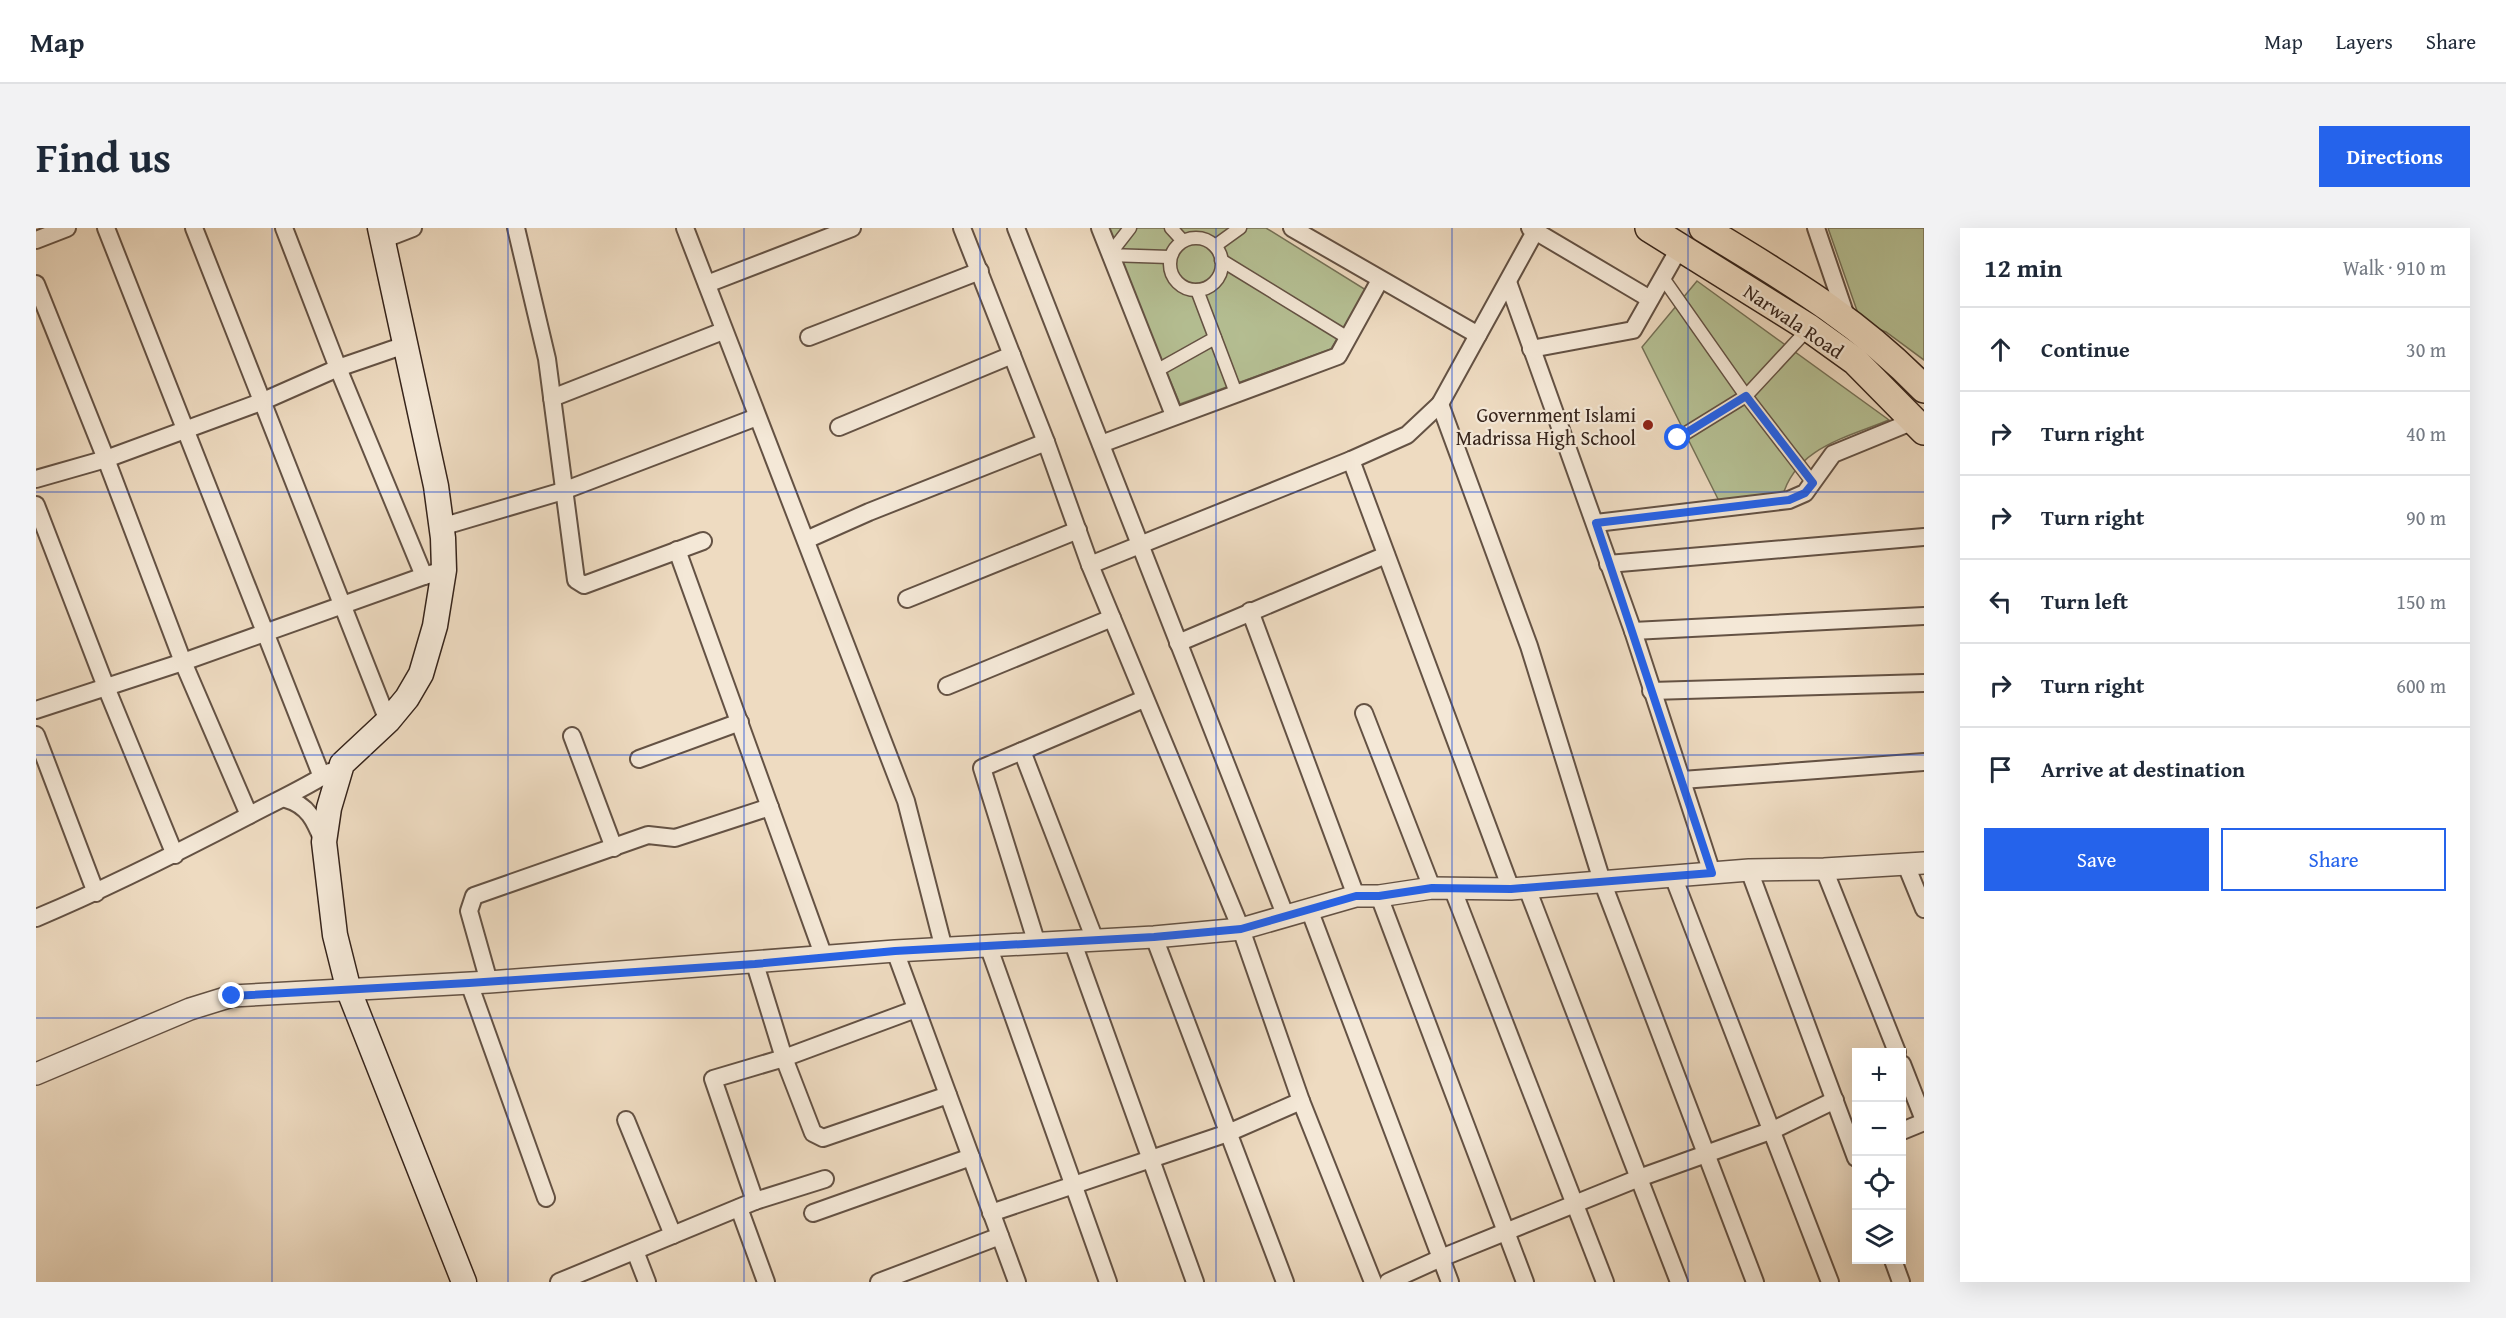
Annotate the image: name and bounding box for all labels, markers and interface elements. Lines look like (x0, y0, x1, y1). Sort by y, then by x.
text: Map (30, 21, 84, 62)
text: Map (2264, 26, 2303, 57)
text: Layers (2336, 26, 2393, 57)
text: Share (2426, 26, 2476, 57)
text: Find us (36, 126, 171, 187)
button: Directions (2319, 126, 2470, 187)
text: 12 min (1984, 248, 2062, 287)
text: Walk · 910 m (2343, 253, 2446, 282)
street label: Narwala Road (1738, 277, 1850, 365)
icon: ahead (1984, 333, 2017, 366)
text: Continue (2041, 333, 2130, 365)
text: 30 m (2406, 335, 2446, 364)
place label: Government Islami Madrissa High School (1456, 400, 1636, 452)
icon: right (1984, 417, 2017, 450)
text: Turn right (2041, 417, 2144, 449)
marker: Government Islami Madrissa High School (1641, 418, 1655, 432)
text: 40 m (2406, 419, 2446, 448)
route start (1664, 424, 1690, 450)
icon: right (1984, 501, 2017, 534)
text: Turn right (2041, 501, 2144, 533)
text: 90 m (2406, 503, 2446, 532)
icon: left (1984, 585, 2017, 618)
text: Turn left (2041, 585, 2128, 617)
text: 150 m (2396, 587, 2446, 616)
icon: right (1984, 669, 2017, 702)
text: Turn right (2041, 669, 2144, 701)
text: 600 m (2396, 671, 2446, 700)
icon: arrive (1984, 753, 2017, 786)
text: Arrive at destination (2041, 753, 2245, 785)
button: Save (1984, 828, 2209, 891)
button: Share (2221, 828, 2446, 891)
route end (218, 982, 244, 1008)
map controls (1852, 1048, 1906, 1264)
button: + (1852, 1048, 1906, 1102)
button: − (1852, 1102, 1906, 1156)
button: locate (1852, 1156, 1906, 1210)
button: layers (1852, 1210, 1906, 1264)

